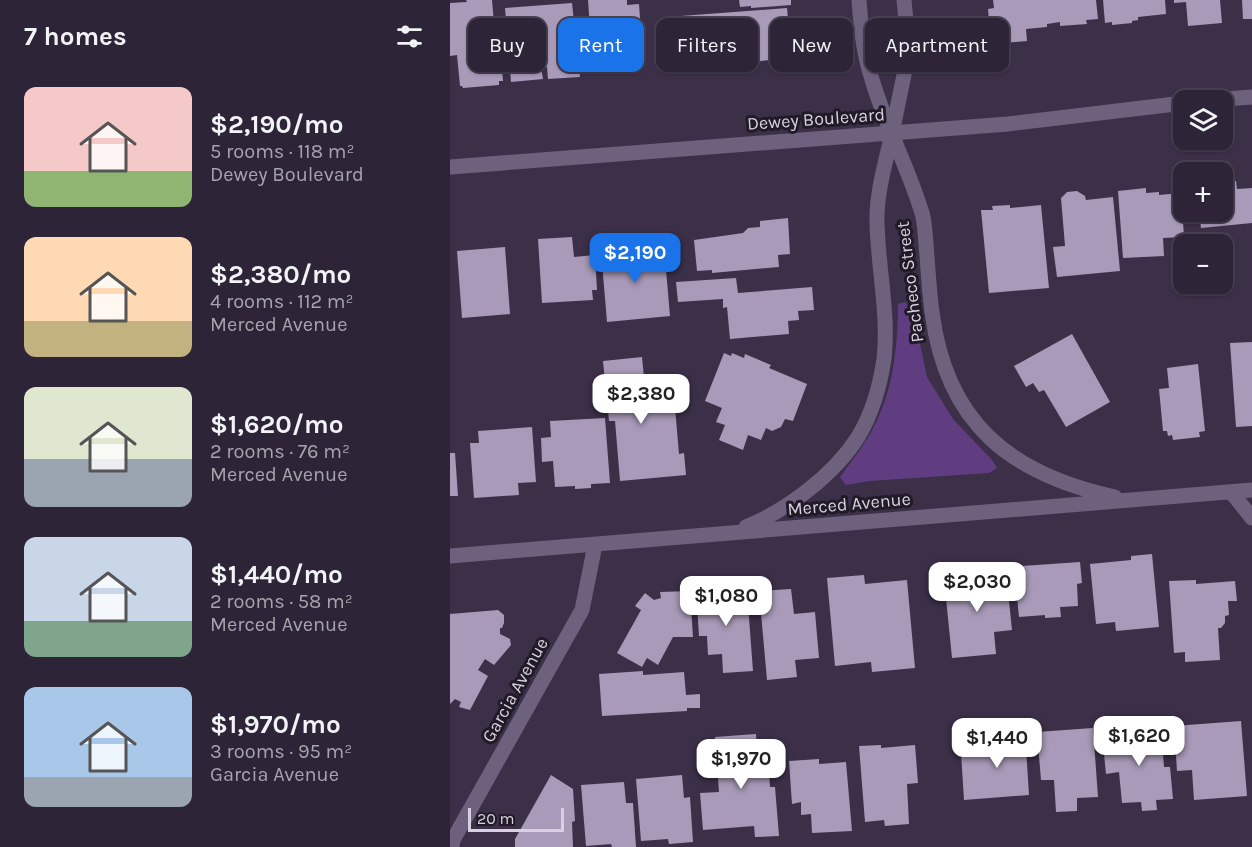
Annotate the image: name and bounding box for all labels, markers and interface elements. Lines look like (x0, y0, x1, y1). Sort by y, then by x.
chip: Buy (468, 18, 546, 72)
chip: Rent (558, 18, 644, 72)
chip: Filters (656, 18, 758, 72)
chip: New (770, 18, 853, 72)
chip: Apartment (865, 18, 1009, 72)
icon: filters (393, 20, 426, 53)
text: 7 homes (24, 21, 127, 52)
map controls (1173, 90, 1233, 294)
button: layers (1173, 90, 1233, 150)
street label: Dewey Boulevard (746, 103, 886, 135)
text: $2,190/mo (210, 109, 343, 140)
icon: home (72, 111, 144, 183)
text: 5 rooms · 118 m² (210, 140, 354, 163)
button: + (1173, 162, 1233, 222)
text: Dewey Boulevard (210, 163, 364, 186)
street label: Pacheco Street (892, 220, 928, 344)
pin: $2,190 (586, 233, 684, 284)
button: − (1173, 234, 1233, 294)
text: $2,190 (604, 241, 666, 264)
text: $2,380/mo (210, 259, 351, 290)
icon: home (72, 261, 144, 333)
text: 4 rooms · 112 m² (210, 290, 354, 313)
text: Merced Avenue (210, 313, 347, 336)
pin: $2,380 (592, 374, 690, 425)
text: $2,380 (607, 382, 675, 405)
text: $1,620/mo (210, 409, 343, 440)
icon: home (72, 411, 144, 483)
text: 2 rooms · 76 m² (210, 440, 350, 463)
text: Merced Avenue (210, 463, 347, 486)
street label: Merced Avenue (786, 488, 912, 520)
text: $1,440/mo (210, 559, 343, 590)
icon: home (72, 561, 144, 633)
pin: $2,030 (928, 562, 1026, 613)
text: $2,030 (943, 570, 1011, 593)
pin: $1,080 (677, 576, 775, 627)
text: $1,080 (694, 584, 758, 607)
text: 2 rooms · 58 m² (210, 590, 353, 613)
text: Merced Avenue (210, 613, 347, 636)
street label: Garcia Avenue (477, 634, 553, 746)
text: $1,970/mo (210, 709, 341, 740)
icon: home (72, 711, 144, 783)
pin: $1,620 (1090, 716, 1188, 767)
pin: $1,440 (948, 718, 1046, 769)
text: $1,620 (1108, 724, 1170, 747)
text: $1,440 (966, 726, 1028, 749)
pin: $1,970 (692, 739, 790, 790)
text: 3 rooms · 95 m² (210, 740, 352, 763)
text: $1,970 (711, 747, 771, 770)
text: Garcia Avenue (210, 763, 339, 786)
scale bar (468, 805, 564, 832)
text: 20 m (477, 809, 515, 828)

